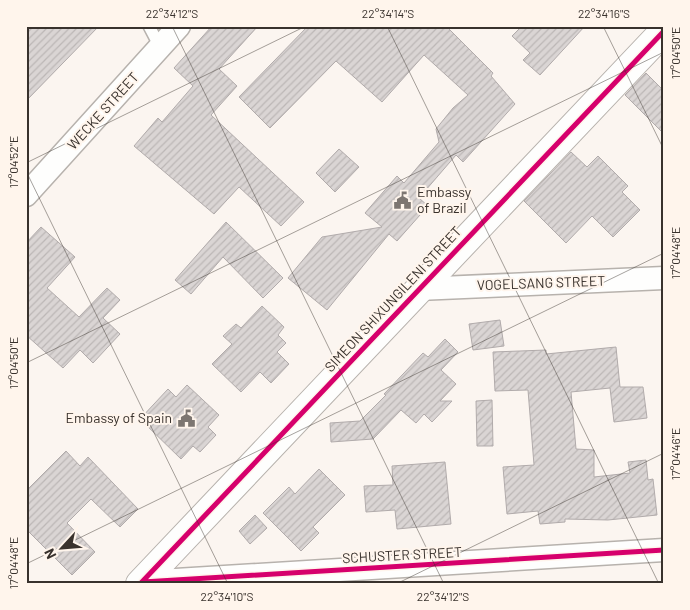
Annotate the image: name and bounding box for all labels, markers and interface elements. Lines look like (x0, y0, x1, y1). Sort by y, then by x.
text: 22°34'12"S (146, 6, 198, 20)
text: 22°34'14"S (362, 6, 414, 20)
text: 22°34'16"S (578, 6, 630, 20)
text: 17°04'50"E (668, 27, 682, 79)
street label: WECKE STREET (63, 68, 142, 153)
text: 17°04'52"E (6, 136, 20, 188)
place label: Embassy of Brazil (417, 183, 472, 216)
public building icon: Embassy of Brazil (393, 190, 413, 210)
street label: SIMEON SHIXUNGILENI STREET (321, 222, 465, 375)
text: 17°04'48"E (668, 227, 682, 279)
street label: VOGELSANG STREET (476, 272, 606, 293)
text: 17°04'50"E (6, 337, 20, 389)
public building icon: Embassy of Spain (176, 408, 196, 428)
place label: Embassy of Spain (66, 409, 172, 426)
text: 17°04'46"E (668, 428, 682, 480)
north arrow (38, 522, 88, 572)
text: 17°04'48"E (6, 537, 20, 589)
street label: SCHUSTER STREET (342, 543, 462, 566)
text: N (40, 546, 60, 562)
text: 22°34'10"S (201, 589, 253, 603)
text: 22°34'12"S (417, 589, 469, 603)

